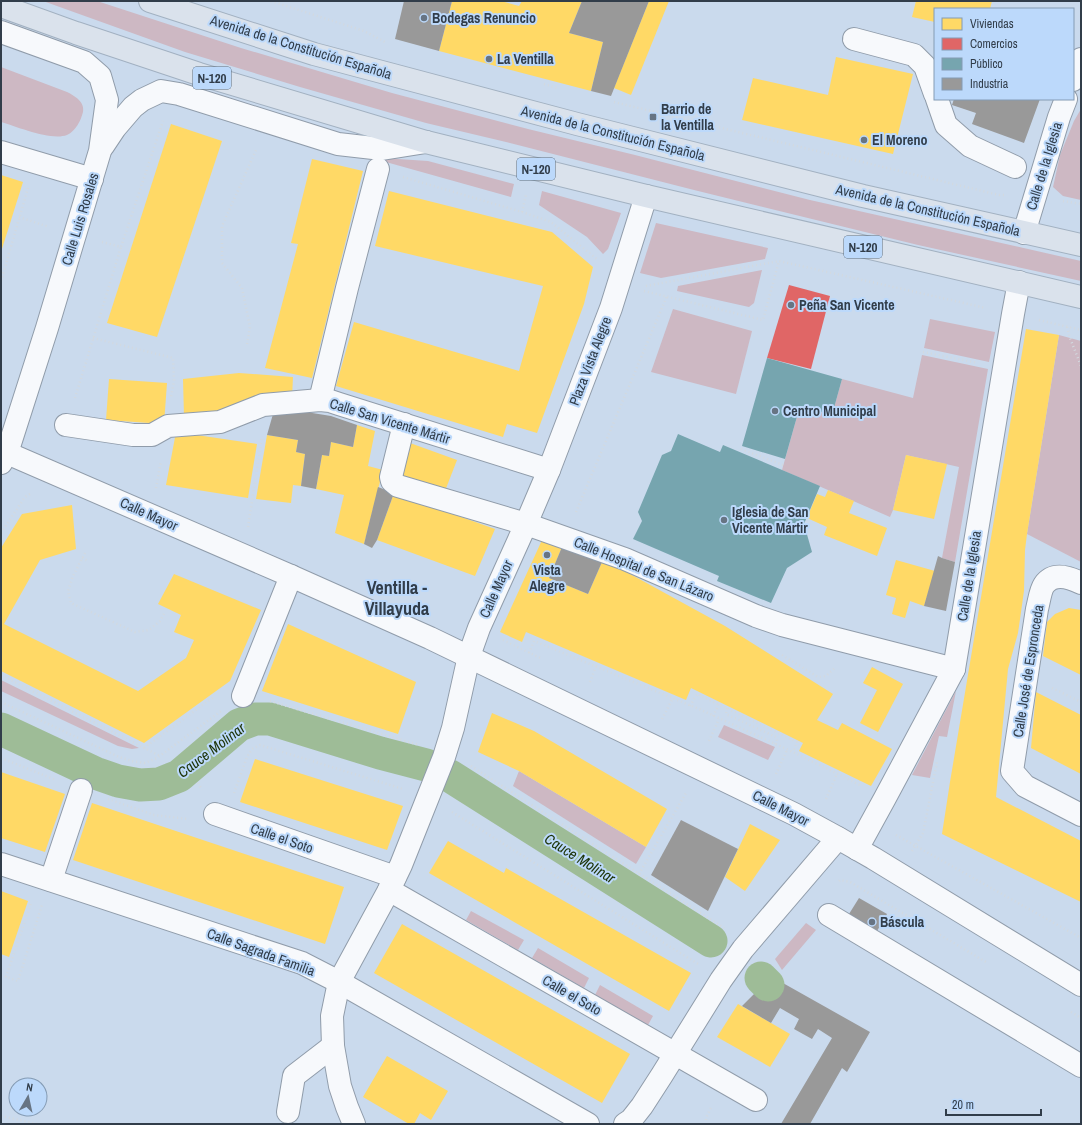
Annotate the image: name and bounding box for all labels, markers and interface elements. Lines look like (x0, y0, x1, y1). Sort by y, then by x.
legend (934, 8, 1074, 100)
place label: Bodegas Renuncio (432, 9, 536, 27)
street label: Avenida de la Constitución Española (207, 11, 394, 83)
marker: Bodegas Renuncio (419, 13, 429, 23)
text: Viviendas (970, 16, 1014, 32)
text: Comercios (970, 36, 1018, 52)
place label: La Ventilla (497, 50, 554, 68)
marker: La Ventilla (484, 54, 494, 64)
text: Público (970, 56, 1003, 72)
road number: N-120 (193, 67, 231, 89)
text: Industria (970, 76, 1009, 92)
place label: Barrio de la Ventilla (661, 100, 714, 134)
street label: Avenida de la Constitución Española (518, 101, 707, 165)
marker: Barrio de la Ventilla (648, 112, 658, 122)
street label: Calle de la Iglesia (1022, 119, 1066, 212)
place label: El Moreno (872, 131, 928, 149)
marker: El Moreno (859, 135, 869, 145)
road number: N-120 (517, 158, 555, 180)
street label: Calle Luis Rosales (57, 170, 103, 267)
street label: Avenida de la Constitución Española (833, 180, 1023, 240)
road number: N-120 (844, 236, 882, 258)
place label: Peña San Vicente (799, 296, 895, 314)
marker: Peña San Vicente (786, 300, 796, 310)
street label: Plaza Vista Alegre (565, 314, 615, 408)
street label: Calle San Vicente Mártir (328, 394, 453, 448)
place label: Centro Municipal (783, 402, 876, 420)
marker: Centro Municipal (770, 406, 780, 416)
street label: Calle Mayor (117, 493, 181, 535)
place label: Iglesia de San Vicente Mártir (732, 503, 809, 537)
marker: Iglesia de San Vicente Mártir (719, 515, 729, 525)
street label: Calle de la Iglesia (953, 529, 985, 622)
street label: Calle Hospital de San Lázaro (571, 533, 717, 605)
marker: Vista Alegre (542, 550, 552, 560)
street label: Calle Mayor (475, 557, 517, 621)
place label: Vista Alegre (529, 561, 565, 595)
district label: Ventilla - Villayuda (365, 575, 430, 621)
street label: Calle José de Espronceda (1009, 603, 1047, 739)
water label: Cauce Molinar (173, 717, 250, 782)
street label: Calle Mayor (750, 786, 813, 830)
street label: Calle el Soto (248, 819, 316, 857)
water label: Cauce Molinar (541, 828, 620, 889)
place label: Báscula (880, 913, 925, 931)
marker: Báscula (867, 917, 877, 927)
street label: Calle Sagrada Familia (205, 924, 318, 980)
street label: Calle el Soto (539, 971, 605, 1019)
north arrow (8, 1077, 48, 1117)
text: N (25, 1080, 34, 1095)
scale bar (946, 1091, 1041, 1117)
text: 20 m (952, 1097, 974, 1113)

